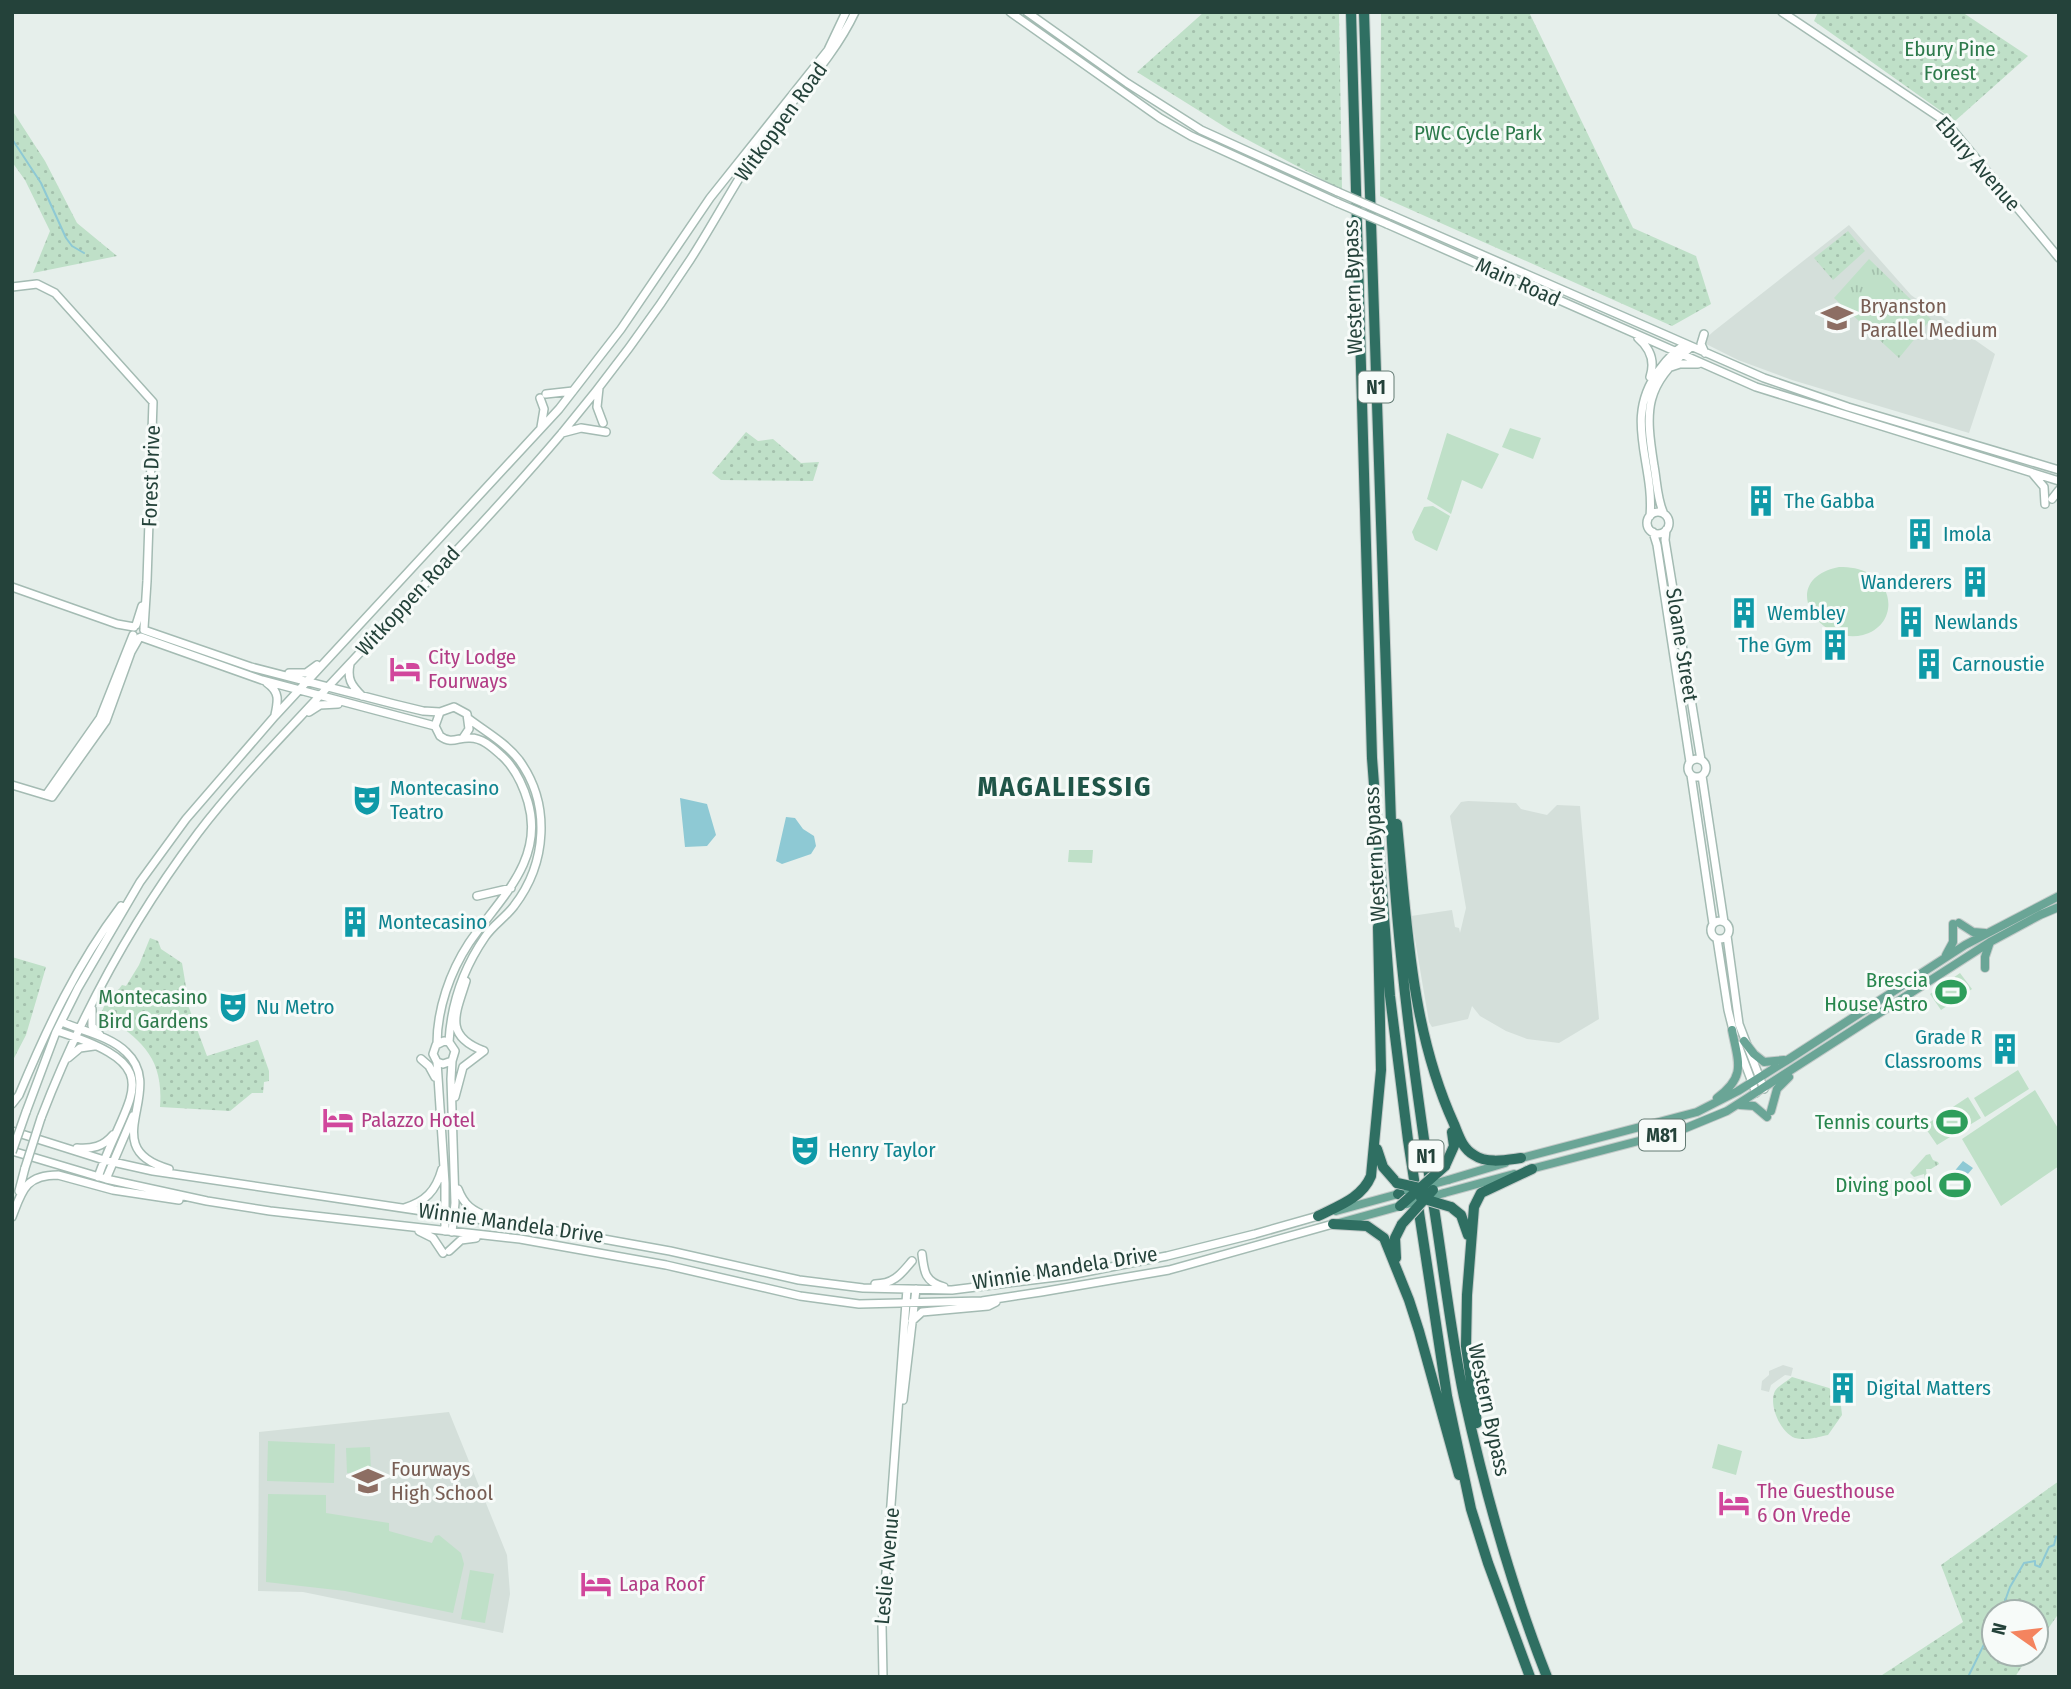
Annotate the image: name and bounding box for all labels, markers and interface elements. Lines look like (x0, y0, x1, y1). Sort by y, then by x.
park label: Ebury Pine Forest (1904, 36, 1996, 86)
street label: Witkoppen Road (729, 57, 833, 187)
street label: Ebury Avenue (1930, 111, 2026, 217)
park label: PWC Cycle Park (1414, 120, 1542, 146)
street label: Western Bypass (1338, 219, 1368, 355)
street label: Main Road (1472, 252, 1564, 312)
place label: Bryanston Parallel Medium (1860, 293, 1998, 343)
school or university icon: Bryanston Parallel Medium (1820, 301, 1854, 335)
road number: N1 (1358, 372, 1394, 402)
street label: Forest Drive (136, 425, 166, 527)
building icon: The Gabba (1744, 484, 1778, 518)
place label: The Gabba (1784, 488, 1875, 514)
building icon: Imola (1903, 517, 1937, 551)
place label: Imola (1943, 521, 1991, 547)
street label: Witkoppen Road (350, 541, 466, 661)
building icon: Wanderers (1958, 565, 1992, 599)
place label: Wanderers (1861, 569, 1952, 595)
street label: Sloane Street (1660, 586, 1704, 704)
building icon: Wembley (1727, 596, 1761, 630)
place label: Wembley (1767, 600, 1846, 626)
building icon: Newlands (1894, 605, 1928, 639)
place label: Newlands (1934, 609, 2018, 635)
building icon: The Gym (1818, 628, 1852, 662)
place label: The Gym (1738, 632, 1812, 658)
place label: City Lodge Fourways (428, 644, 516, 694)
building icon: Carnoustie (1912, 647, 1946, 681)
place label: Carnoustie (1952, 651, 2045, 677)
hotel icon: City Lodge Fourways (388, 652, 422, 686)
district label: MAGALIESSIG (977, 770, 1153, 803)
place label: Montecasino Teatro (390, 775, 499, 825)
theatre icon: Montecasino Teatro (350, 783, 384, 817)
street label: Western Bypass (1358, 786, 1392, 922)
building icon: Montecasino (338, 905, 372, 939)
place label: Montecasino (378, 909, 487, 935)
place label: Brescia House Astro (1824, 967, 1928, 1017)
sports icon: Brescia House Astro (1934, 975, 1968, 1009)
park label: Montecasino Bird Gardens (98, 984, 208, 1034)
theatre icon: Nu Metro (216, 990, 250, 1024)
place label: Nu Metro (256, 994, 335, 1020)
place label: Grade R Classrooms (1884, 1024, 1983, 1074)
building icon: Grade R Classrooms (1988, 1032, 2022, 1066)
hotel icon: Palazzo Hotel (321, 1103, 355, 1137)
sports icon: Tennis courts (1935, 1105, 1969, 1139)
place label: Palazzo Hotel (361, 1107, 476, 1133)
place label: Tennis courts (1815, 1109, 1929, 1135)
road number: M81 (1639, 1120, 1685, 1150)
theatre icon: Henry Taylor (788, 1133, 822, 1167)
place label: Henry Taylor (828, 1137, 936, 1163)
road number: N1 (1408, 1140, 1444, 1172)
sports icon: Diving pool (1938, 1168, 1972, 1202)
place label: Diving pool (1835, 1172, 1932, 1198)
street label: Winnie Mandela Drive (417, 1197, 605, 1249)
street label: Winnie Mandela Drive (971, 1241, 1159, 1295)
street label: Western Bypass (1462, 1341, 1516, 1479)
building icon: Digital Matters (1826, 1371, 1860, 1405)
place label: Digital Matters (1866, 1375, 1991, 1401)
place label: Fourways High School (391, 1456, 493, 1506)
school or university icon: Fourways High School (351, 1464, 385, 1498)
place label: The Guesthouse 6 On Vrede (1757, 1478, 1895, 1528)
hotel icon: The Guesthouse 6 On Vrede (1717, 1486, 1751, 1520)
street label: Leslie Avenue (869, 1506, 905, 1626)
hotel icon: Lapa Roof (579, 1567, 613, 1601)
place label: Lapa Roof (619, 1571, 706, 1597)
north arrow (1980, 1598, 2050, 1668)
text: N (1986, 1621, 2012, 1637)

